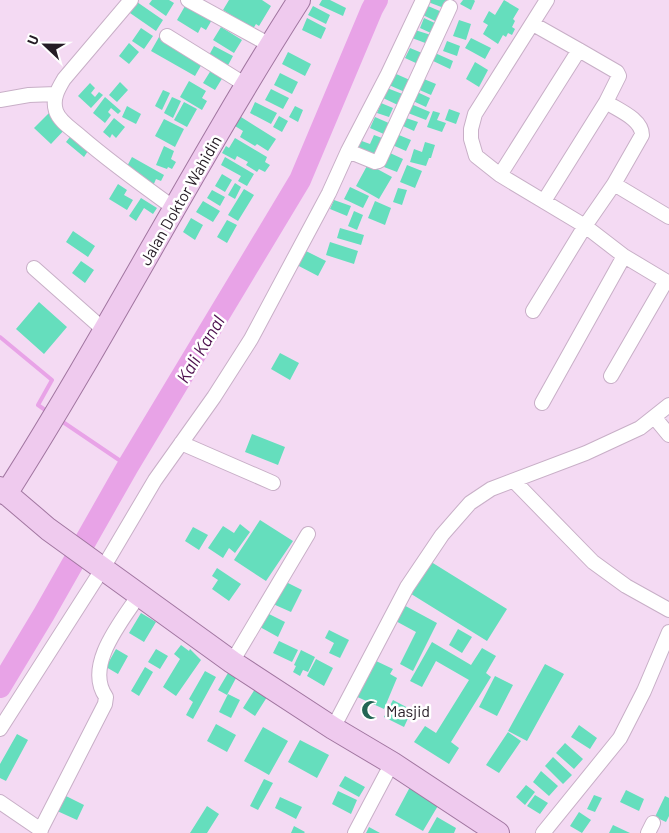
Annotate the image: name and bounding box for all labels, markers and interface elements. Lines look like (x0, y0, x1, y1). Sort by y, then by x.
north arrow (20, 20, 70, 70)
text: U (23, 32, 42, 47)
street label: Jalan Doktor Wahidin (135, 132, 225, 268)
water label: Kali Kanal (171, 311, 229, 387)
mosque icon: Masjid (360, 699, 382, 721)
place label: Masjid (386, 701, 430, 720)

